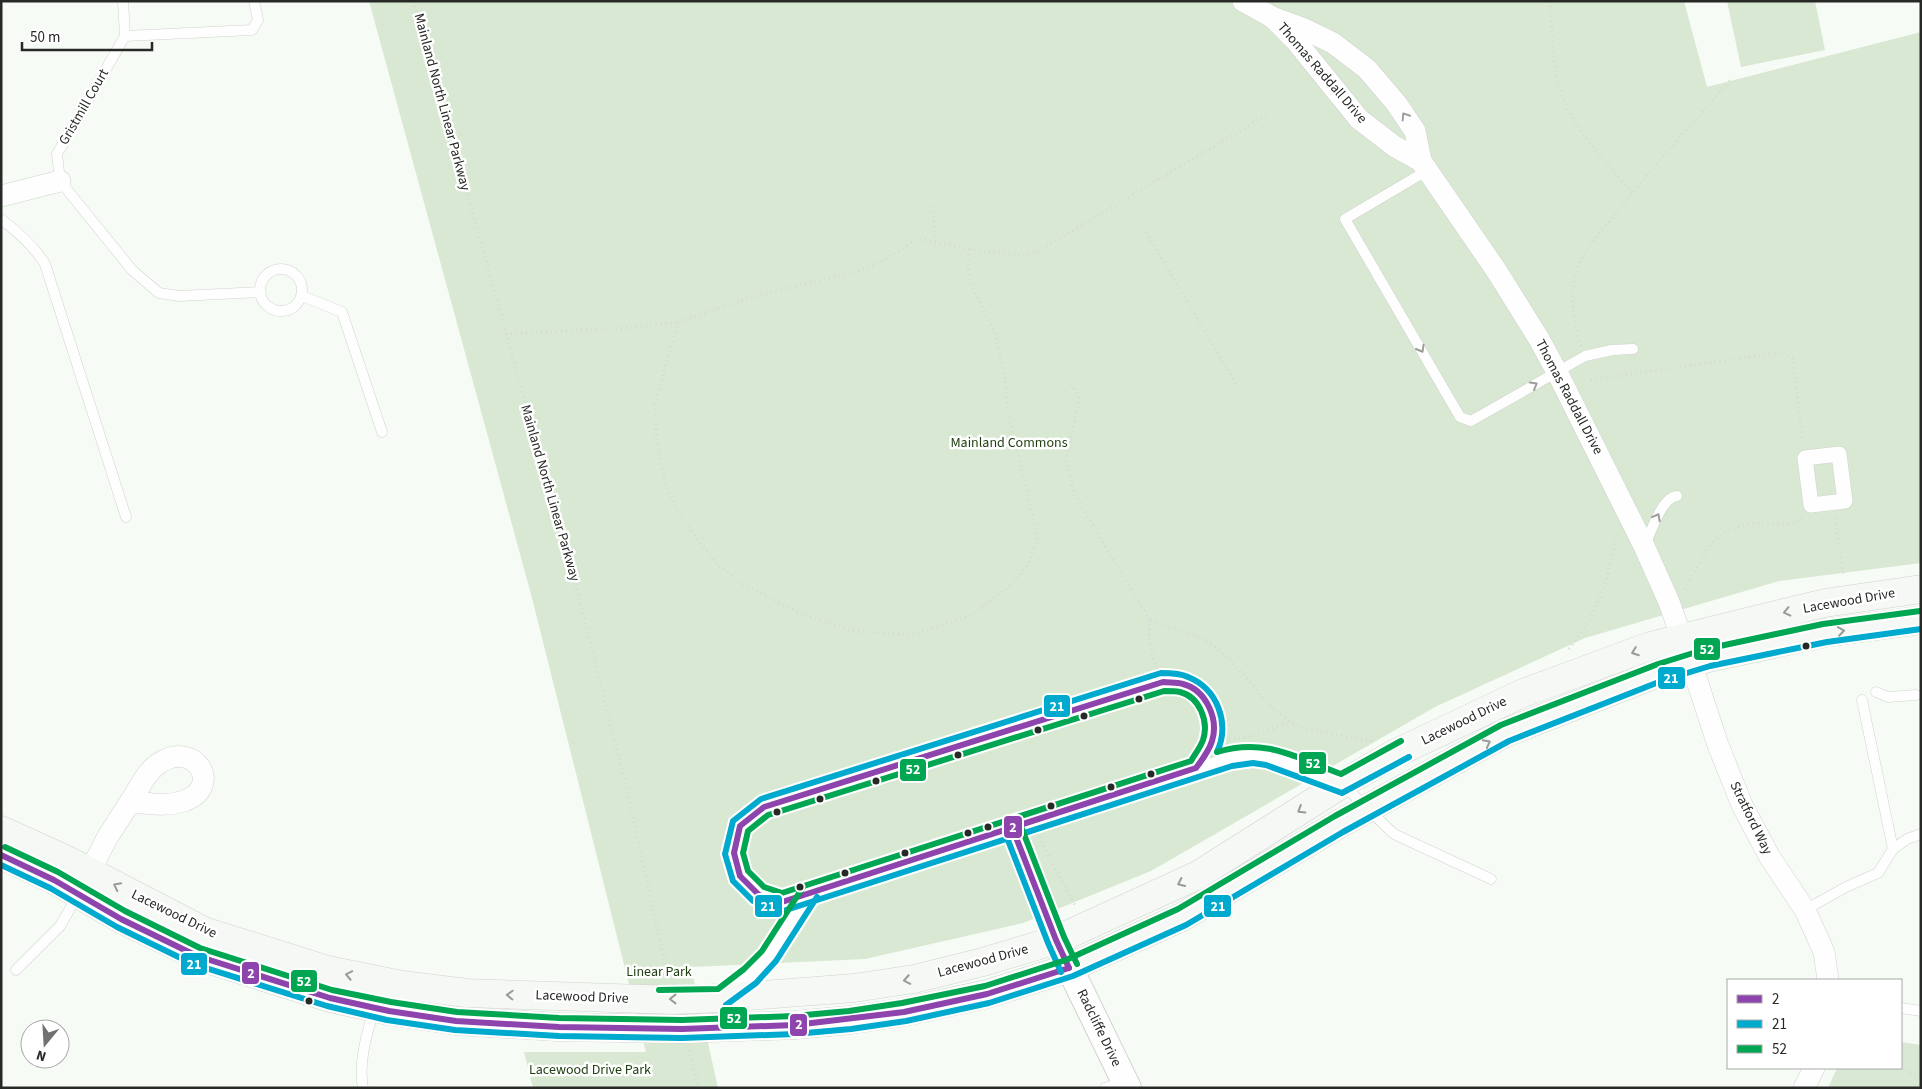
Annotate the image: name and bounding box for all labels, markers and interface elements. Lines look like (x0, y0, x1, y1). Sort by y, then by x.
street label: Mainland North Linear Parkway (409, 11, 475, 193)
street label: Thomas Raddall Drive (1273, 18, 1372, 128)
scale bar (22, 20, 152, 52)
text: 50 m (30, 27, 60, 48)
street label: Gristmill Court (54, 65, 114, 149)
one-way arrow (1401, 112, 1411, 121)
street label: Thomas Raddall Drive (1530, 336, 1608, 458)
one-way arrow (1415, 344, 1425, 353)
one-way arrow (1529, 381, 1538, 391)
street label: Mainland North Linear Parkway (515, 402, 585, 584)
park label: Mainland Commons (950, 433, 1068, 453)
one-way arrow (1651, 514, 1661, 523)
street label: Lacewood Drive (1801, 583, 1897, 619)
one-way arrow (1783, 607, 1791, 617)
one-way arrow (1837, 626, 1845, 637)
line badge: 52 (1693, 637, 1721, 661)
text: 52 (1700, 640, 1714, 660)
unlabelled marker (1801, 641, 1811, 651)
one-way arrow (1631, 646, 1640, 656)
line badge: 21 (1657, 666, 1686, 690)
text: 21 (1664, 669, 1678, 689)
street label: Lacewood Drive (1418, 692, 1510, 750)
line badge: 21 (1043, 694, 1071, 718)
unlabelled marker (1134, 694, 1144, 704)
text: 21 (1050, 697, 1064, 717)
unlabelled marker (1079, 711, 1089, 721)
unlabelled marker (1033, 725, 1043, 735)
one-way arrow (1482, 739, 1491, 749)
unlabelled marker (953, 750, 963, 760)
line badge: 52 (1298, 751, 1327, 775)
text: 52 (1306, 754, 1320, 774)
line badge: 52 (899, 758, 927, 782)
text: 52 (906, 760, 920, 780)
unlabelled marker (1146, 769, 1156, 779)
unlabelled marker (871, 776, 881, 786)
street label: Stratford Way (1725, 778, 1778, 858)
unlabelled marker (1106, 782, 1116, 792)
unlabelled marker (815, 794, 825, 804)
unlabelled marker (1046, 801, 1056, 811)
one-way arrow (1297, 804, 1307, 813)
unlabelled marker (772, 807, 782, 817)
line badge: 2 (1003, 815, 1023, 839)
text: 2 (1009, 818, 1017, 838)
unlabelled marker (983, 822, 993, 832)
unlabelled marker (963, 828, 973, 838)
unlabelled marker (900, 848, 910, 858)
unlabelled marker (840, 868, 850, 878)
one-way arrow (1177, 877, 1186, 887)
one-way arrow (113, 882, 122, 892)
unlabelled marker (795, 882, 805, 892)
street label: Lacewood Drive (128, 885, 220, 943)
line badge: 21 (754, 894, 783, 918)
line badge: 21 (1203, 894, 1232, 918)
text: 21 (761, 897, 775, 917)
text: 21 (1211, 897, 1225, 917)
street label: Lacewood Drive (935, 939, 1031, 983)
line badge: 21 (180, 952, 208, 976)
text: 21 (187, 955, 201, 975)
line badge: 2 (241, 961, 260, 985)
park label: Linear Park (626, 962, 692, 982)
text: 2 (247, 964, 255, 984)
line badge: 52 (290, 969, 318, 993)
one-way arrow (345, 970, 354, 980)
text: 52 (297, 972, 311, 992)
one-way arrow (903, 974, 911, 984)
legend (1727, 979, 1902, 1069)
street label: Lacewood Drive (535, 985, 629, 1009)
street label: Radcliffe Drive (1072, 986, 1126, 1070)
text: 2 (1772, 989, 1779, 1010)
one-way arrow (506, 990, 514, 1000)
one-way arrow (668, 994, 676, 1004)
unlabelled marker (304, 996, 314, 1006)
line badge: 52 (719, 1006, 748, 1030)
text: 52 (727, 1009, 741, 1029)
line badge: 2 (789, 1013, 808, 1037)
text: 21 (1772, 1014, 1787, 1035)
text: 2 (795, 1015, 803, 1035)
north arrow (20, 1019, 70, 1069)
text: 52 (1772, 1039, 1787, 1060)
text: N (34, 1044, 49, 1066)
park label: Lacewood Drive Park (529, 1060, 651, 1080)

